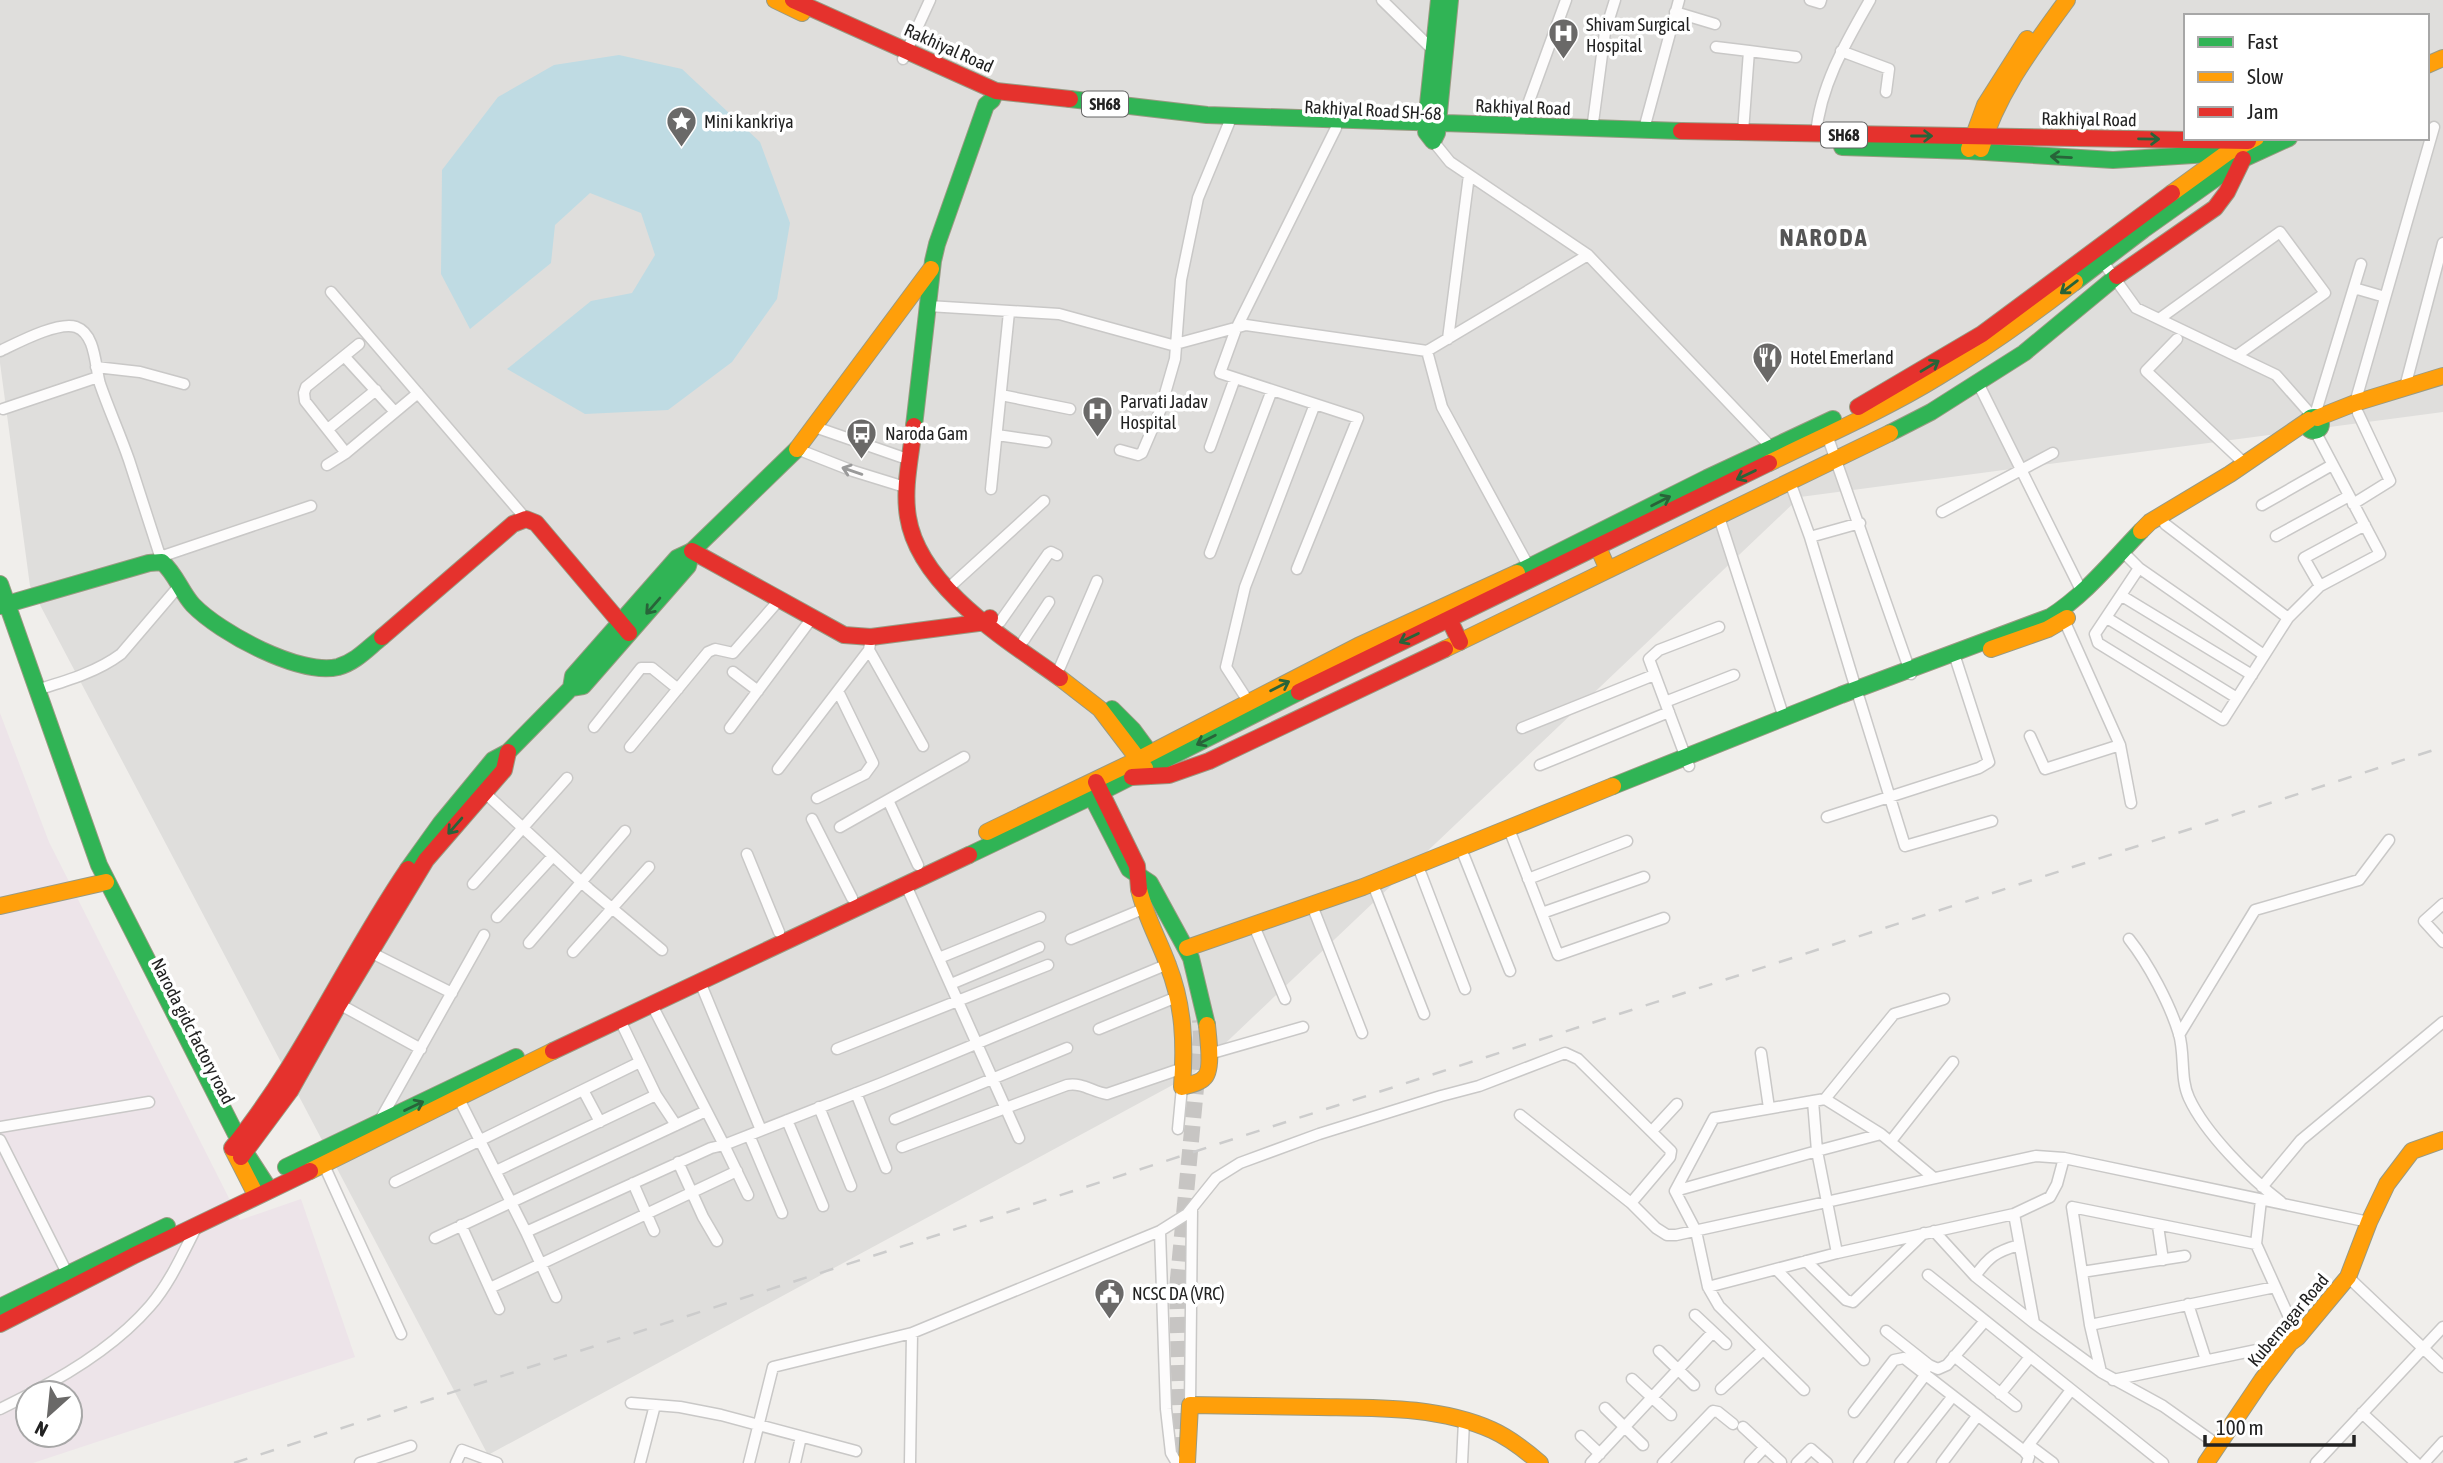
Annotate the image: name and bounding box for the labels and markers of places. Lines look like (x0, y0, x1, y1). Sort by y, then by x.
place label: Shivam Surgical Hospital (1586, 14, 1690, 56)
hospital icon: Shivam Surgical Hospital (1546, 17, 1580, 61)
place icon: Mini kankriya (664, 104, 698, 148)
place label: Mini kankriya (704, 111, 794, 132)
restaurant icon: Hotel Emerland (1750, 340, 1784, 384)
place label: Hotel Emerland (1790, 347, 1894, 368)
place label: Parvati Jadav Hospital (1120, 391, 1208, 433)
hospital icon: Parvati Jadav Hospital (1080, 394, 1114, 438)
bus stop icon: Naroda Gam (845, 416, 879, 460)
place label: Naroda Gam (885, 423, 968, 444)
public building icon: NCSC DA (VRC) (1092, 1276, 1126, 1320)
place label: NCSC DA (VRC) (1132, 1283, 1225, 1304)

